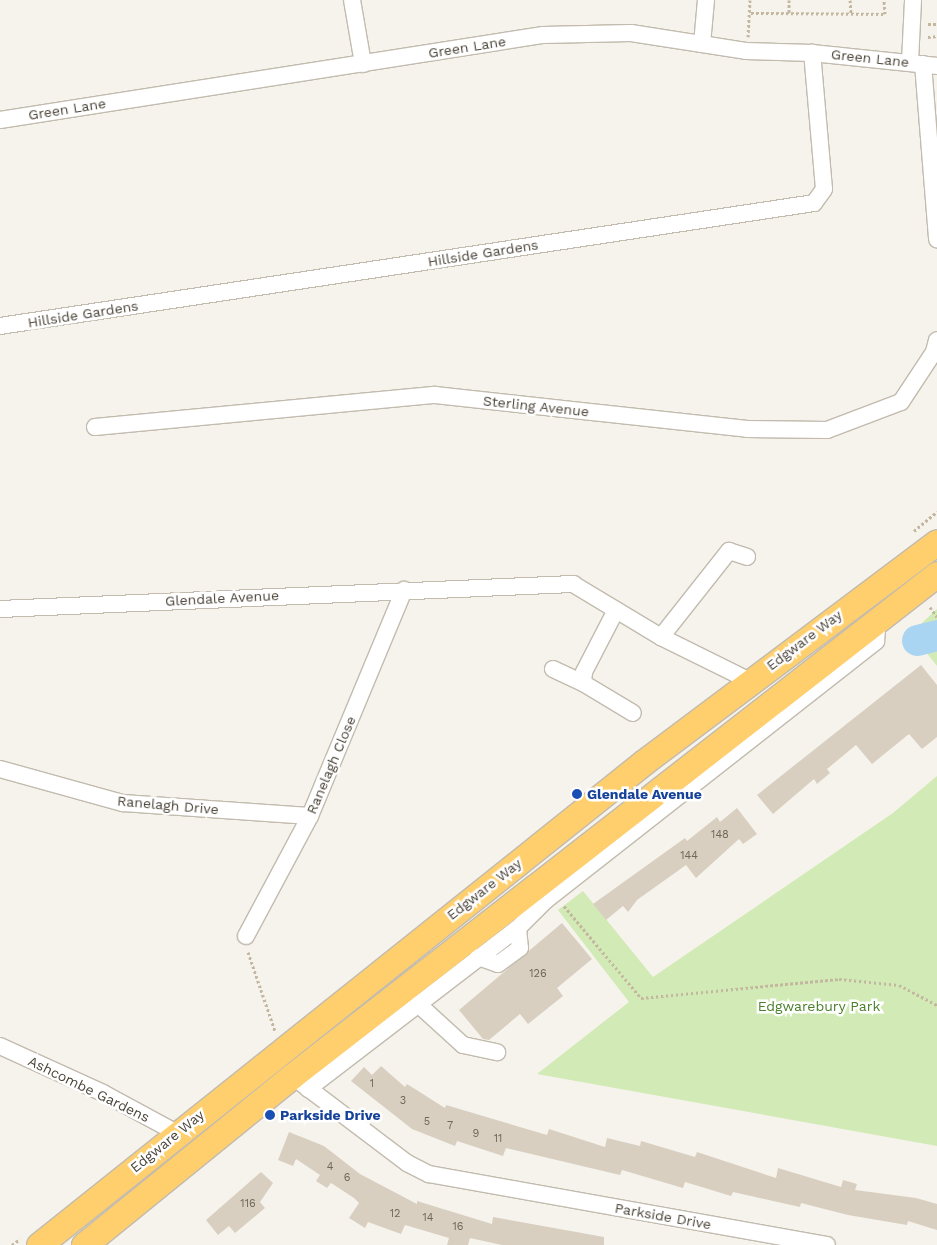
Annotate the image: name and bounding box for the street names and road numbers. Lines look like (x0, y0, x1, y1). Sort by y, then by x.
street label: Green Lane (427, 33, 507, 61)
street label: Green Lane (830, 46, 910, 70)
street label: Green Lane (27, 95, 107, 123)
street label: Hillside Gardens (426, 236, 540, 270)
street label: Hillside Gardens (26, 297, 140, 331)
street label: Sterling Avenue (482, 392, 590, 420)
street label: Glendale Avenue (164, 587, 280, 609)
street label: Edgware Way (763, 606, 845, 674)
street label: Ranelagh Close (303, 713, 359, 817)
street label: Ranelagh Drive (117, 792, 219, 818)
street label: Edgware Way (443, 855, 525, 923)
street label: Ashcombe Gardens (26, 1052, 152, 1126)
street label: Edgware Way (127, 1106, 207, 1176)
street label: Parkside Drive (614, 1199, 712, 1233)

